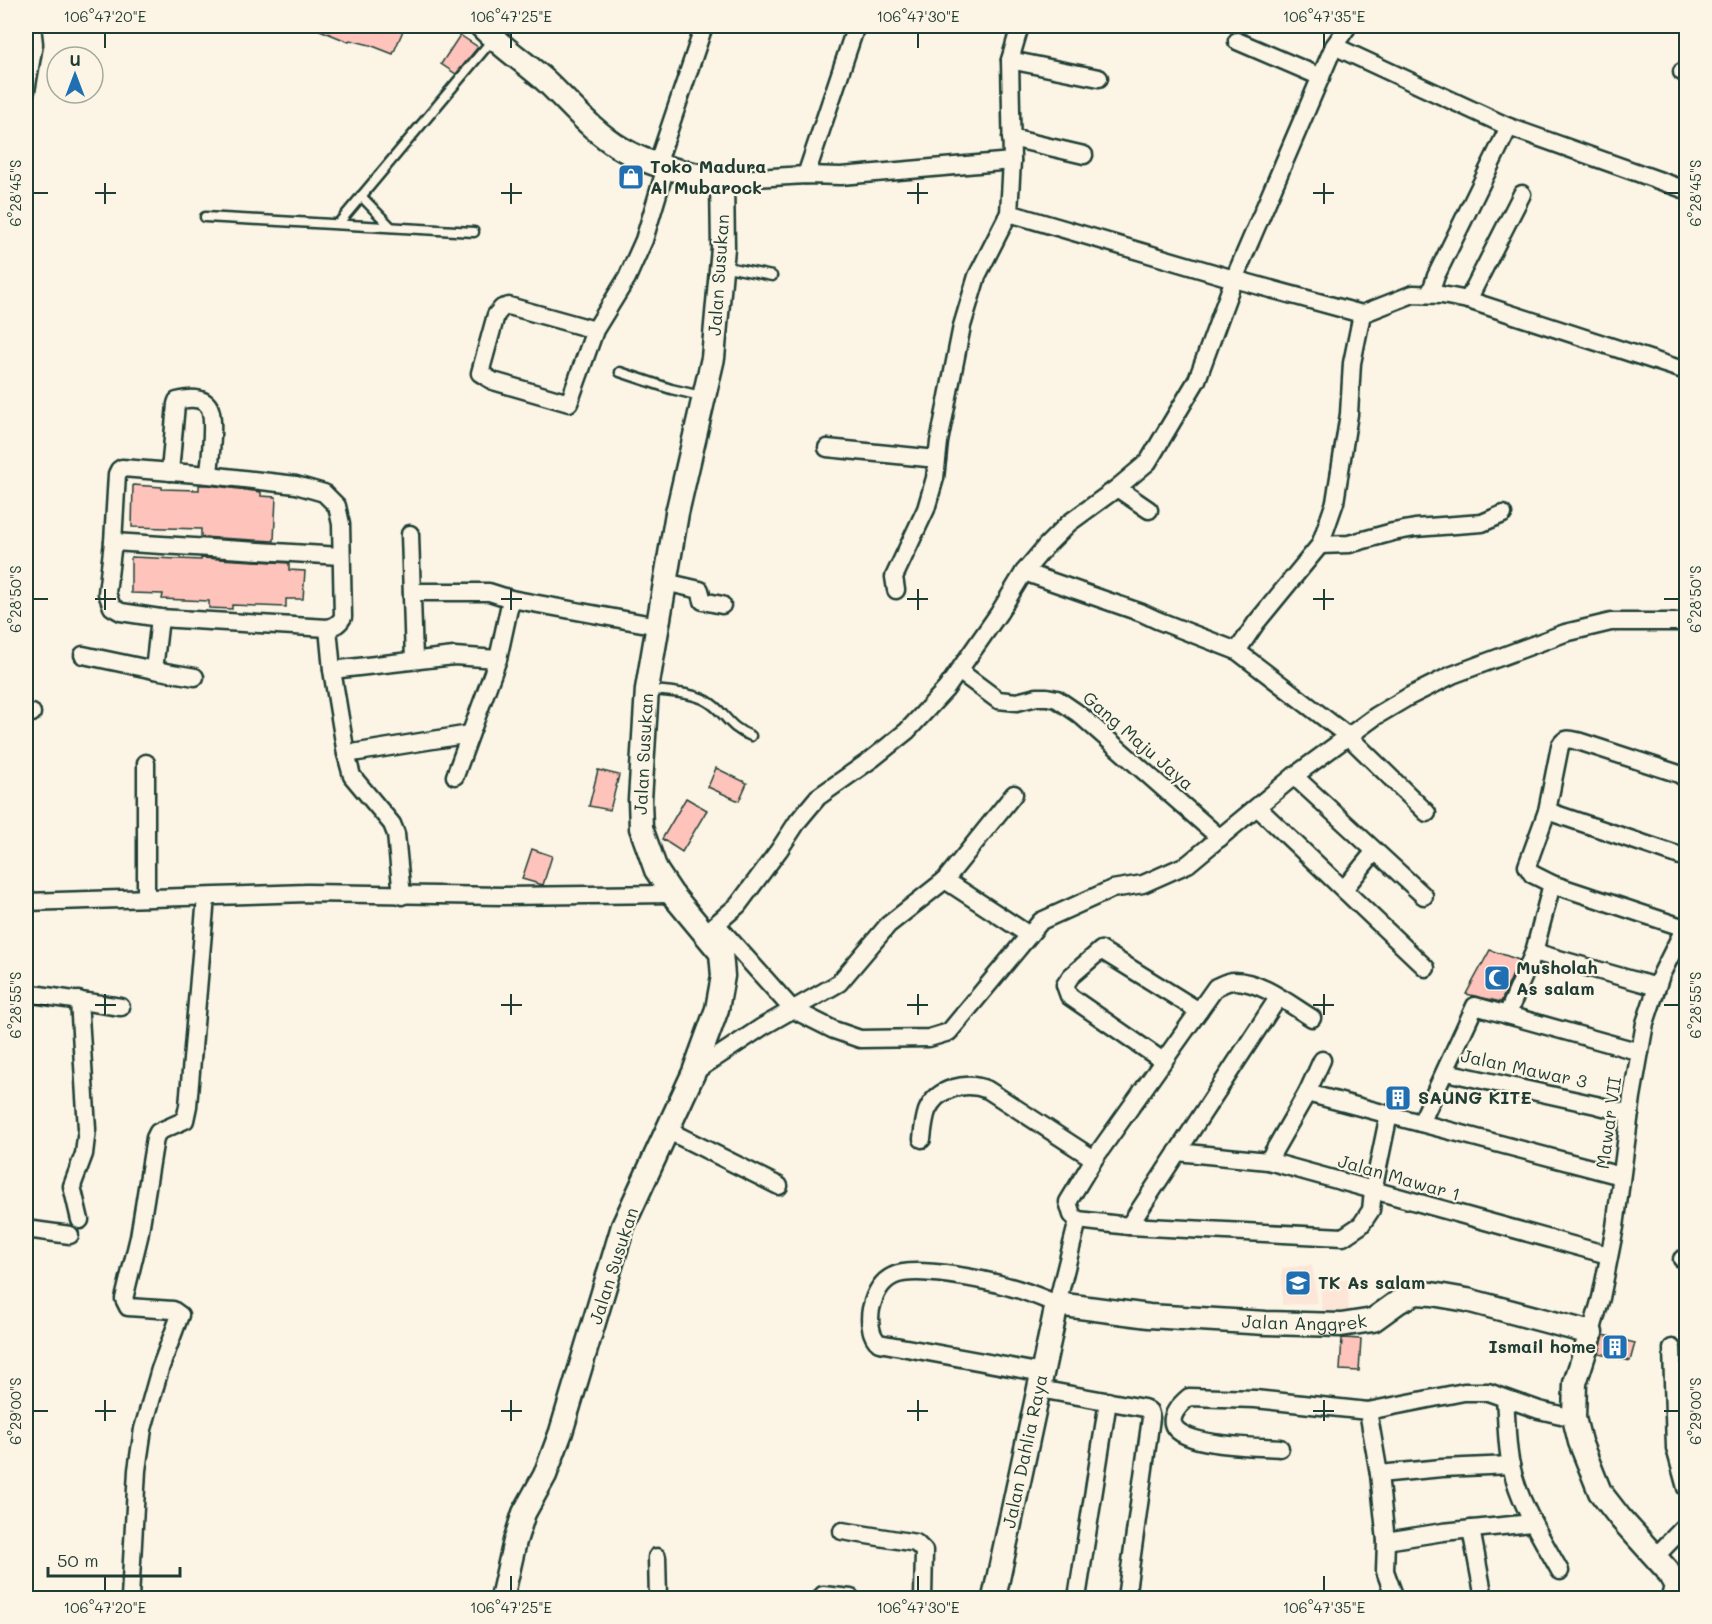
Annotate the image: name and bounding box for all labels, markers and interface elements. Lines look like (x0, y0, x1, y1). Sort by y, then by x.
text: 106°47'20"E (64, 6, 147, 26)
text: 106°47'25"E (470, 6, 553, 26)
text: 106°47'30"E (876, 6, 960, 26)
text: 106°47'35"E (1283, 6, 1366, 26)
north arrow (45, 45, 105, 105)
text: U (69, 49, 81, 70)
place label: Toko Madura Al Mubarock (650, 154, 766, 199)
text: 6°28'45"S (5, 160, 25, 226)
text: 6°28'45"S (1685, 160, 1705, 226)
shop icon: Toko Madura Al Mubarock (616, 162, 646, 192)
street label: Jalan Susukan (702, 213, 734, 337)
text: 6°28'50"S (5, 565, 25, 633)
text: 6°28'50"S (1685, 565, 1705, 633)
street label: Gang Maju Jaya (1078, 685, 1199, 795)
street label: Jalan Susukan (628, 692, 658, 815)
place label: Musholah As salam (1516, 955, 1598, 1000)
mosque icon: Musholah As salam (1482, 963, 1512, 993)
text: 6°28'55"S (5, 972, 25, 1038)
text: 6°28'55"S (1685, 972, 1705, 1038)
street label: Jalan Mawar 3 (1459, 1043, 1590, 1093)
street label: Mawar VII (1590, 1075, 1626, 1171)
building icon: SAUNG KITE (1383, 1083, 1413, 1113)
place label: SAUNG KITE (1418, 1085, 1532, 1109)
street label: Jalan Mawar 1 (1335, 1148, 1463, 1206)
street label: Jalan Susukan (583, 1204, 643, 1327)
school or university icon: TK As salam (1283, 1268, 1313, 1298)
place label: TK As salam (1318, 1270, 1425, 1294)
street label: Jalan Anggrek (1241, 1308, 1369, 1336)
building icon: Ismail home (1600, 1332, 1630, 1362)
place label: Ismail home (1489, 1334, 1596, 1358)
street label: Jalan Dahlia Raya (996, 1372, 1053, 1530)
text: 6°29'00"S (5, 1377, 25, 1445)
text: 6°29'00"S (1685, 1377, 1705, 1445)
scale bar (48, 1540, 180, 1578)
text: 50 m (57, 1548, 99, 1572)
text: 106°47'20"E (64, 1597, 147, 1617)
text: 106°47'25"E (470, 1597, 553, 1617)
text: 106°47'30"E (876, 1597, 960, 1617)
text: 106°47'35"E (1283, 1597, 1366, 1617)

